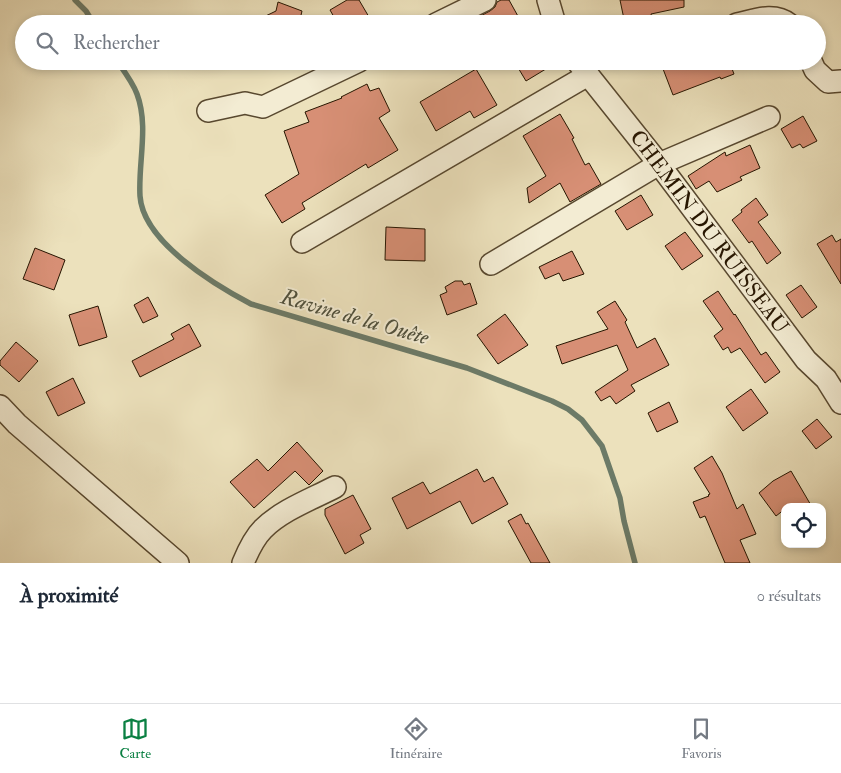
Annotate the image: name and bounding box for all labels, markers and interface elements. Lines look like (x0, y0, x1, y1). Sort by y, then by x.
search box (15, 15, 826, 70)
icon: search (33, 29, 61, 57)
text: Rechercher (73, 31, 160, 55)
street label: CHEMIN DU RUISSEAU (624, 125, 795, 340)
water label: Ravine de la Ouête (277, 282, 433, 352)
map controls (781, 503, 826, 548)
button: locate (781, 503, 826, 548)
text: À proximité (20, 582, 118, 609)
text: 0 résultats (757, 586, 821, 606)
tab: Carte (119, 715, 151, 762)
tab: Itinéraire (390, 715, 442, 762)
tab: Favoris (681, 715, 722, 762)

